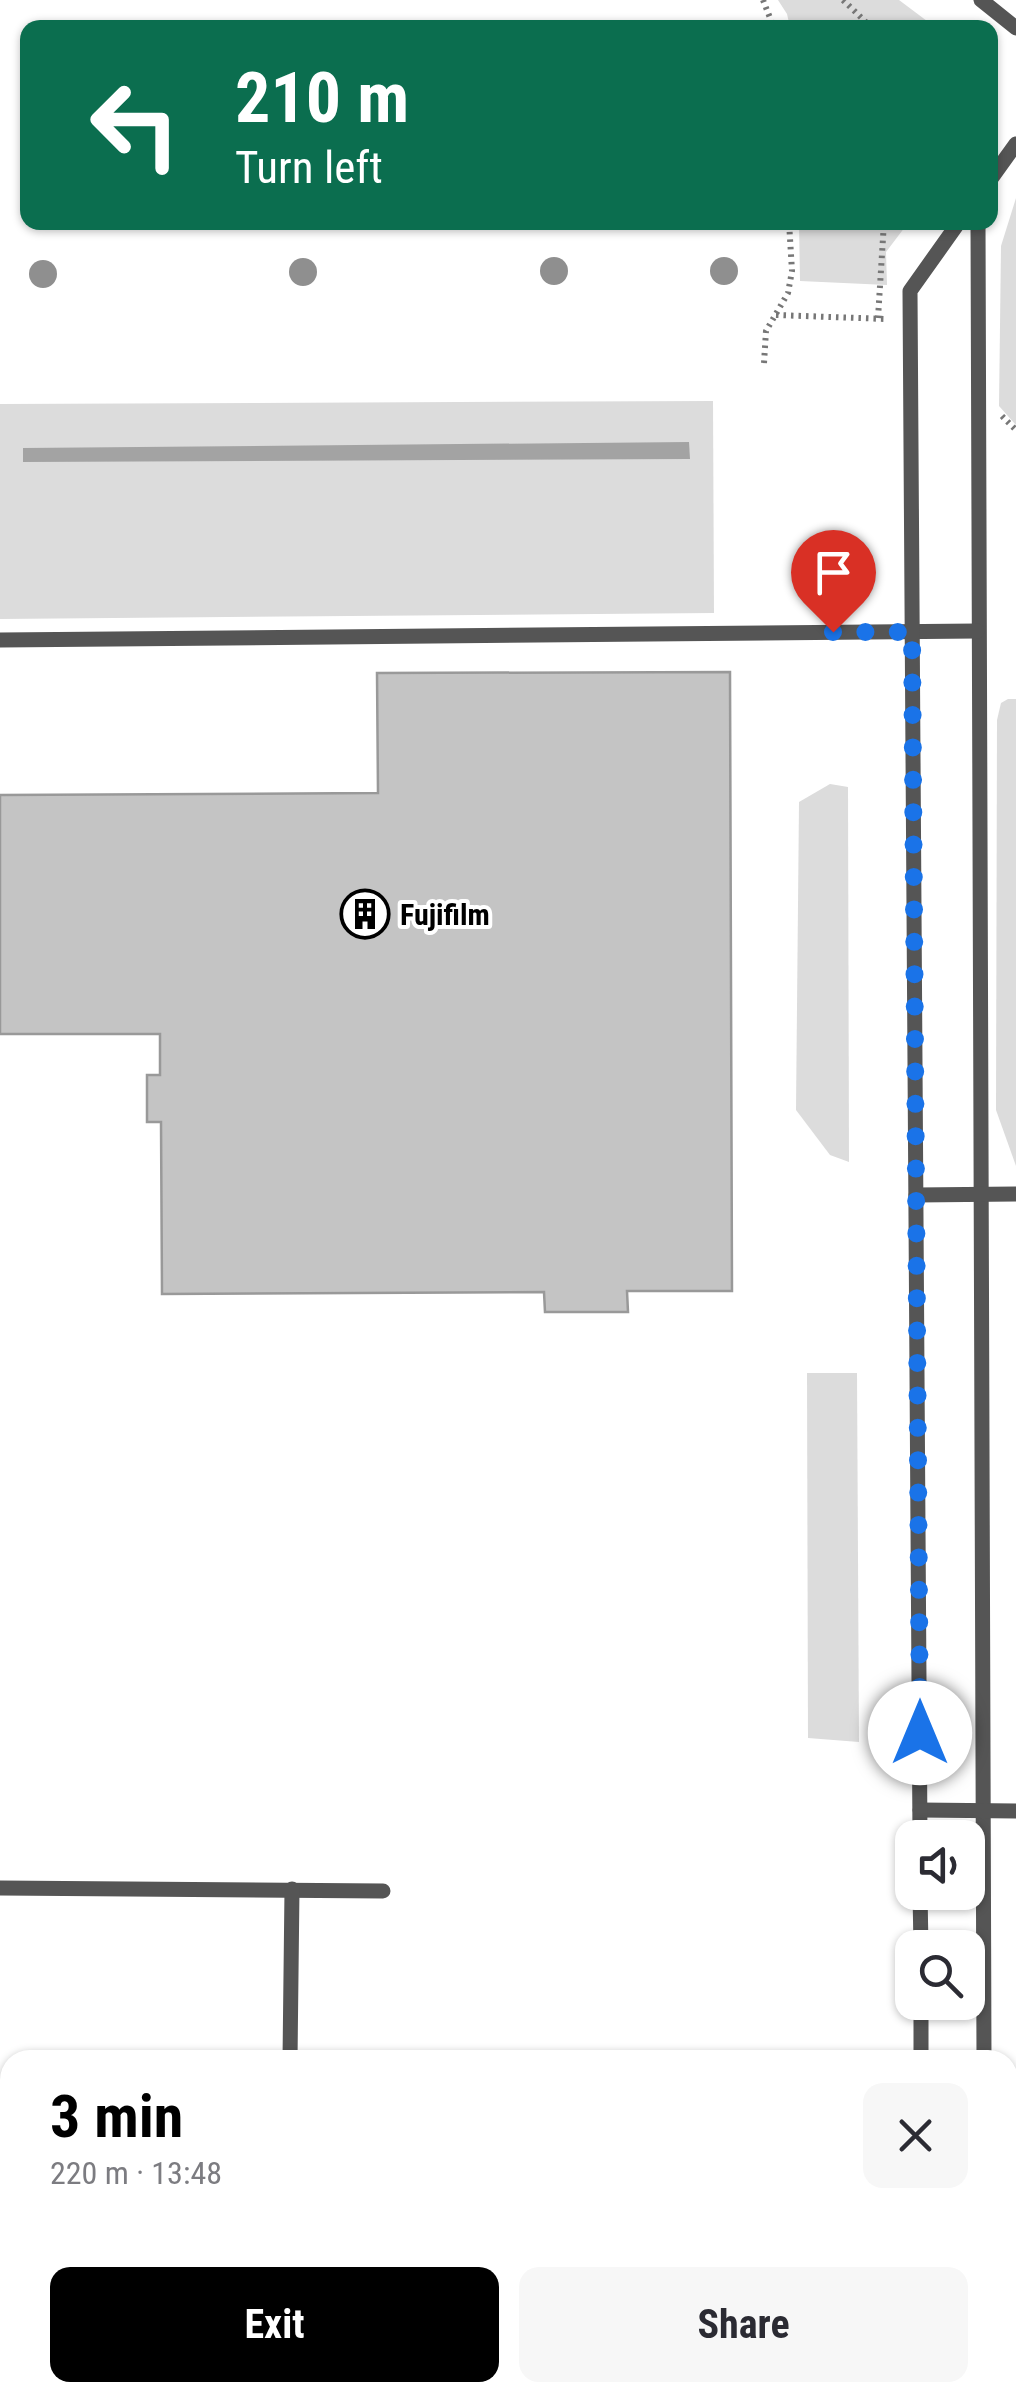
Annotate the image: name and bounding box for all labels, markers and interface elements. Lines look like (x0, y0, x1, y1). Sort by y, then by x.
text: 210 m (235, 57, 409, 139)
icon: left (70, 60, 200, 190)
text: Turn left (235, 141, 383, 194)
pin (791, 530, 876, 633)
icon: arrive (806, 545, 861, 600)
building icon: Fujifilm (339, 888, 391, 940)
place label: Fujifilm (400, 897, 490, 932)
position arrow (868, 1681, 972, 1785)
map controls (895, 1820, 985, 2020)
button: sound (895, 1820, 985, 1910)
button: search (895, 1930, 985, 2020)
text: 3 min (50, 2081, 183, 2152)
button: close (863, 2083, 968, 2188)
text: 220 m · 13:48 (50, 2154, 222, 2192)
button: Exit (50, 2267, 499, 2382)
button: Share (519, 2267, 968, 2382)

